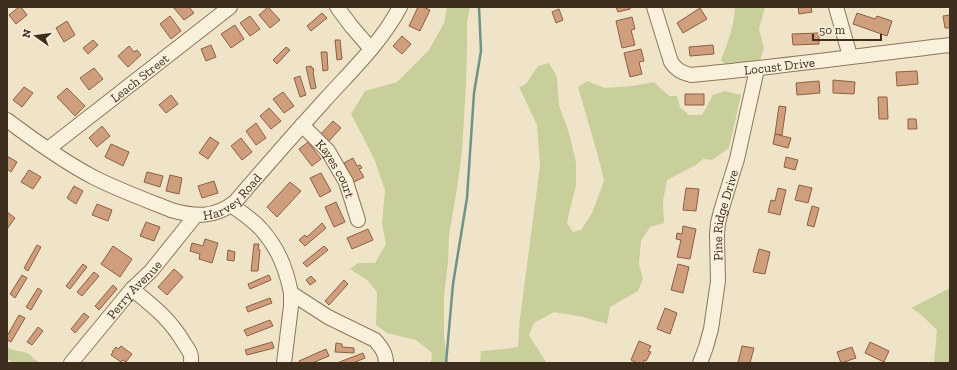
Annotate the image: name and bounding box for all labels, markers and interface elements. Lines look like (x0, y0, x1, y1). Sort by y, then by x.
north arrow (16, 16, 56, 56)
scale bar (813, 16, 881, 42)
text: 50 m (819, 23, 846, 37)
text: N (19, 27, 34, 39)
street label: Leach Street (108, 51, 172, 105)
street label: Locust Drive (743, 55, 816, 78)
street label: Kayes court (313, 136, 358, 200)
street label: Pine Ridge Drive (710, 168, 741, 261)
street label: Harvey Road (202, 170, 265, 223)
street label: Perry Avenue (104, 257, 165, 322)

